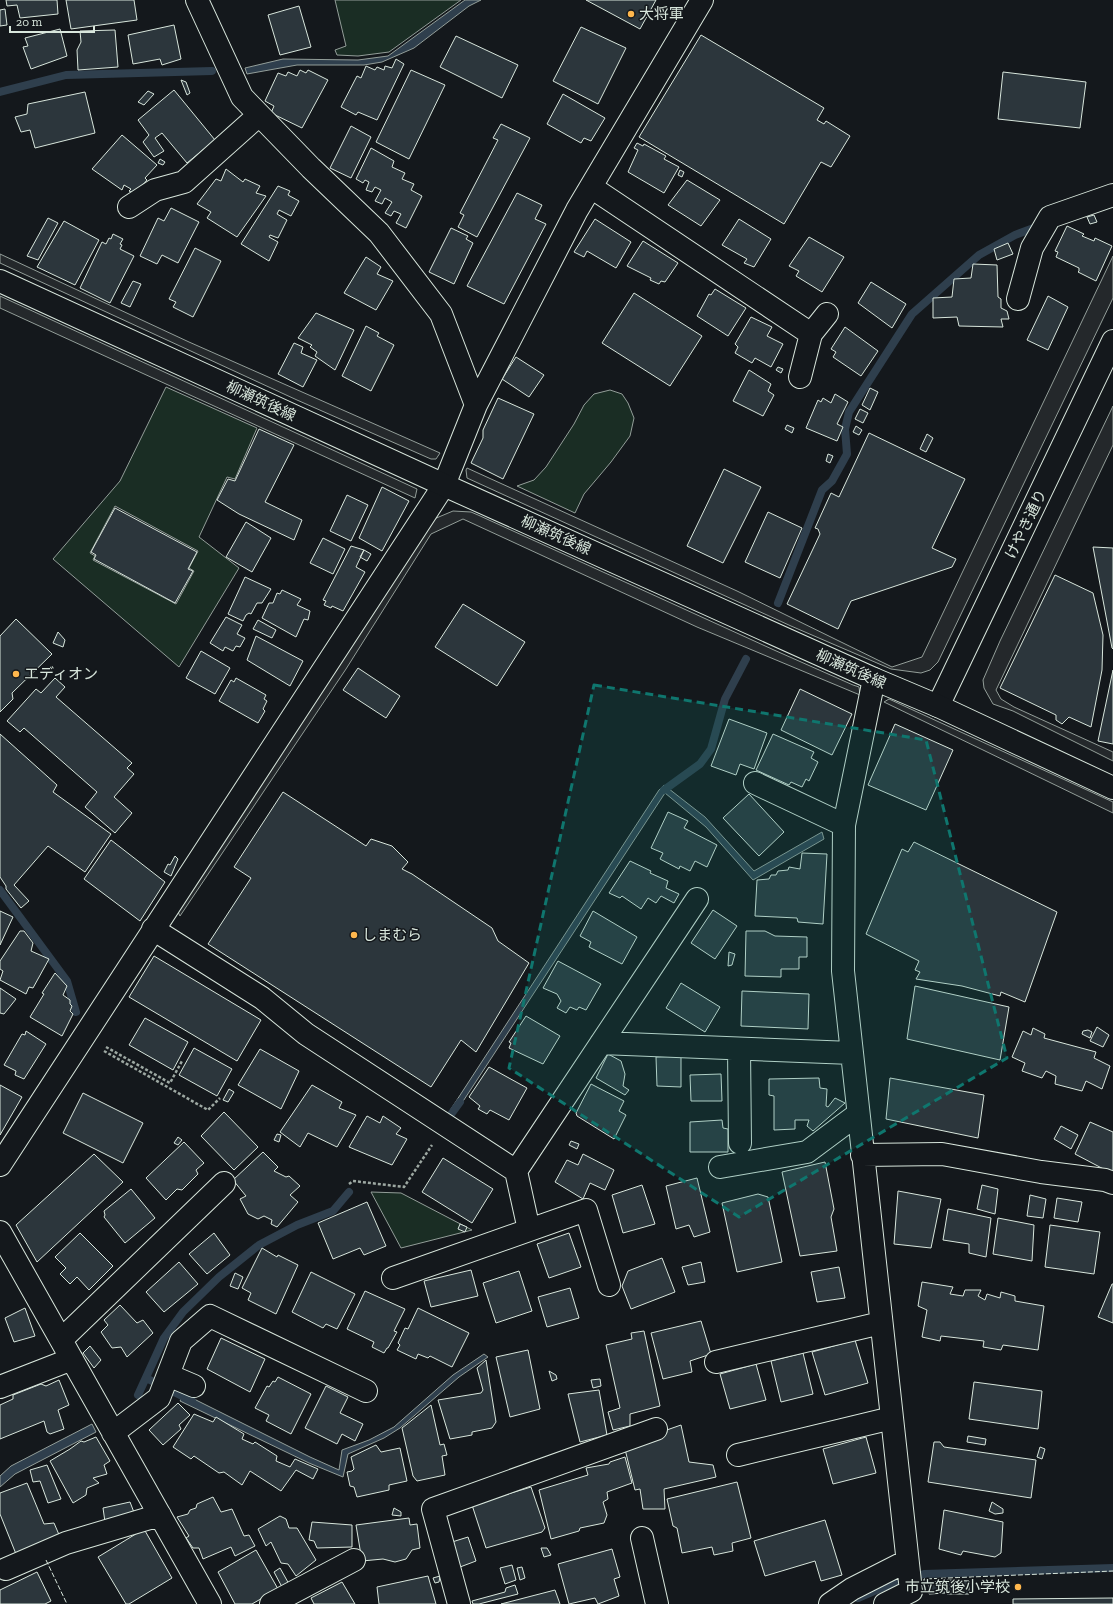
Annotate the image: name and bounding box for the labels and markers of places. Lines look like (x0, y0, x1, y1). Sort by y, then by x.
place label: 大将軍 (639, 5, 684, 23)
marker: 大将軍 (626, 9, 636, 19)
place label: エディオン (24, 665, 98, 683)
marker: エディオン (11, 669, 21, 679)
place label: しまむら (362, 926, 422, 944)
marker: しまむら (349, 930, 359, 940)
place label: 市立筑後小学校 (905, 1578, 1010, 1596)
marker: 市立筑後小学校 (1013, 1582, 1023, 1592)

